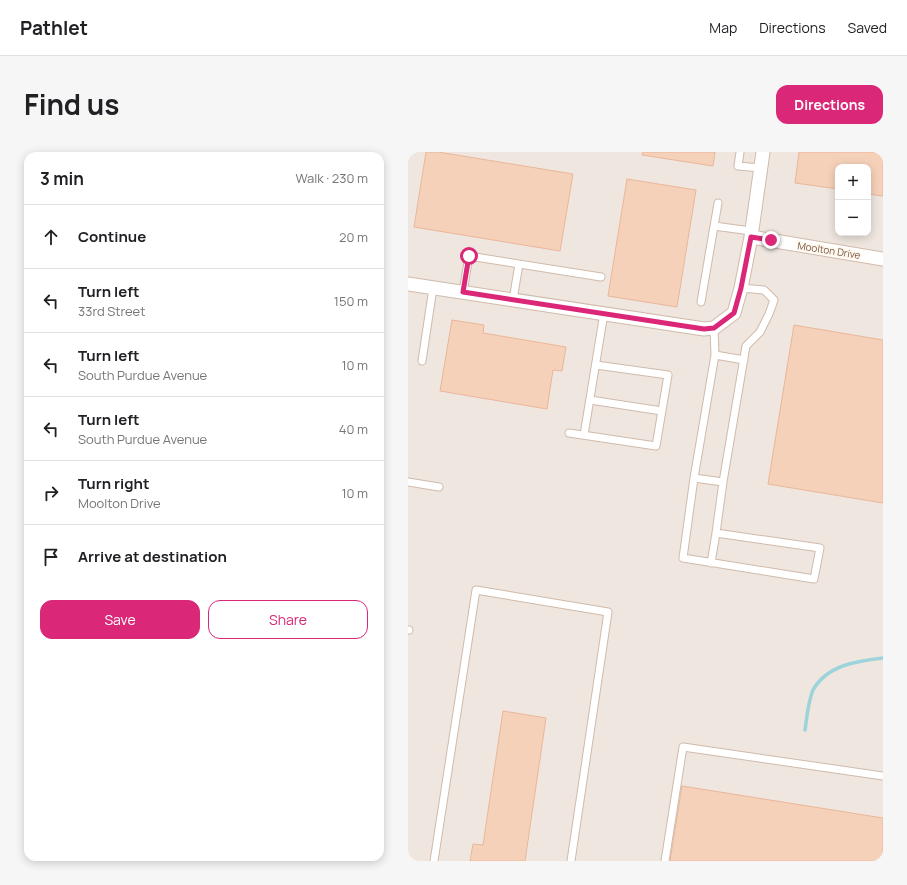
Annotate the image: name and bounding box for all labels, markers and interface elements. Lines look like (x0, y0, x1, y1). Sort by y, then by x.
text: Pathlet (20, 15, 88, 41)
text: Map (709, 18, 737, 37)
text: Directions (759, 18, 826, 37)
text: Saved (848, 18, 887, 37)
text: Find us (24, 85, 119, 123)
button: Directions (776, 85, 883, 124)
map controls (835, 164, 871, 236)
button: + (835, 164, 871, 200)
text: 3 min (40, 167, 84, 190)
text: Walk · 230 m (295, 169, 368, 187)
button: − (835, 200, 871, 236)
icon: ahead (40, 226, 62, 248)
text: Continue (78, 226, 146, 247)
text: 20 m (339, 228, 368, 246)
route end (762, 231, 780, 249)
street label: Moolton Drive (796, 238, 862, 262)
route start (460, 247, 478, 265)
text: Turn left (78, 281, 140, 302)
icon: left (40, 290, 62, 312)
text: 150 m (334, 292, 368, 310)
text: 33rd Street (78, 302, 145, 320)
text: Turn left (78, 345, 140, 366)
icon: left (40, 354, 62, 376)
text: 10 m (341, 356, 368, 374)
text: South Purdue Avenue (78, 366, 207, 384)
text: Turn left (78, 409, 140, 430)
icon: left (40, 418, 62, 440)
text: 40 m (339, 420, 368, 438)
text: South Purdue Avenue (78, 430, 207, 448)
text: Turn right (78, 473, 149, 494)
icon: right (40, 482, 62, 504)
text: 10 m (341, 484, 368, 502)
text: Moolton Drive (78, 494, 161, 512)
icon: arrive (40, 546, 62, 568)
text: Arrive at destination (78, 546, 227, 567)
button: Save (40, 600, 200, 639)
button: Share (208, 600, 368, 639)

